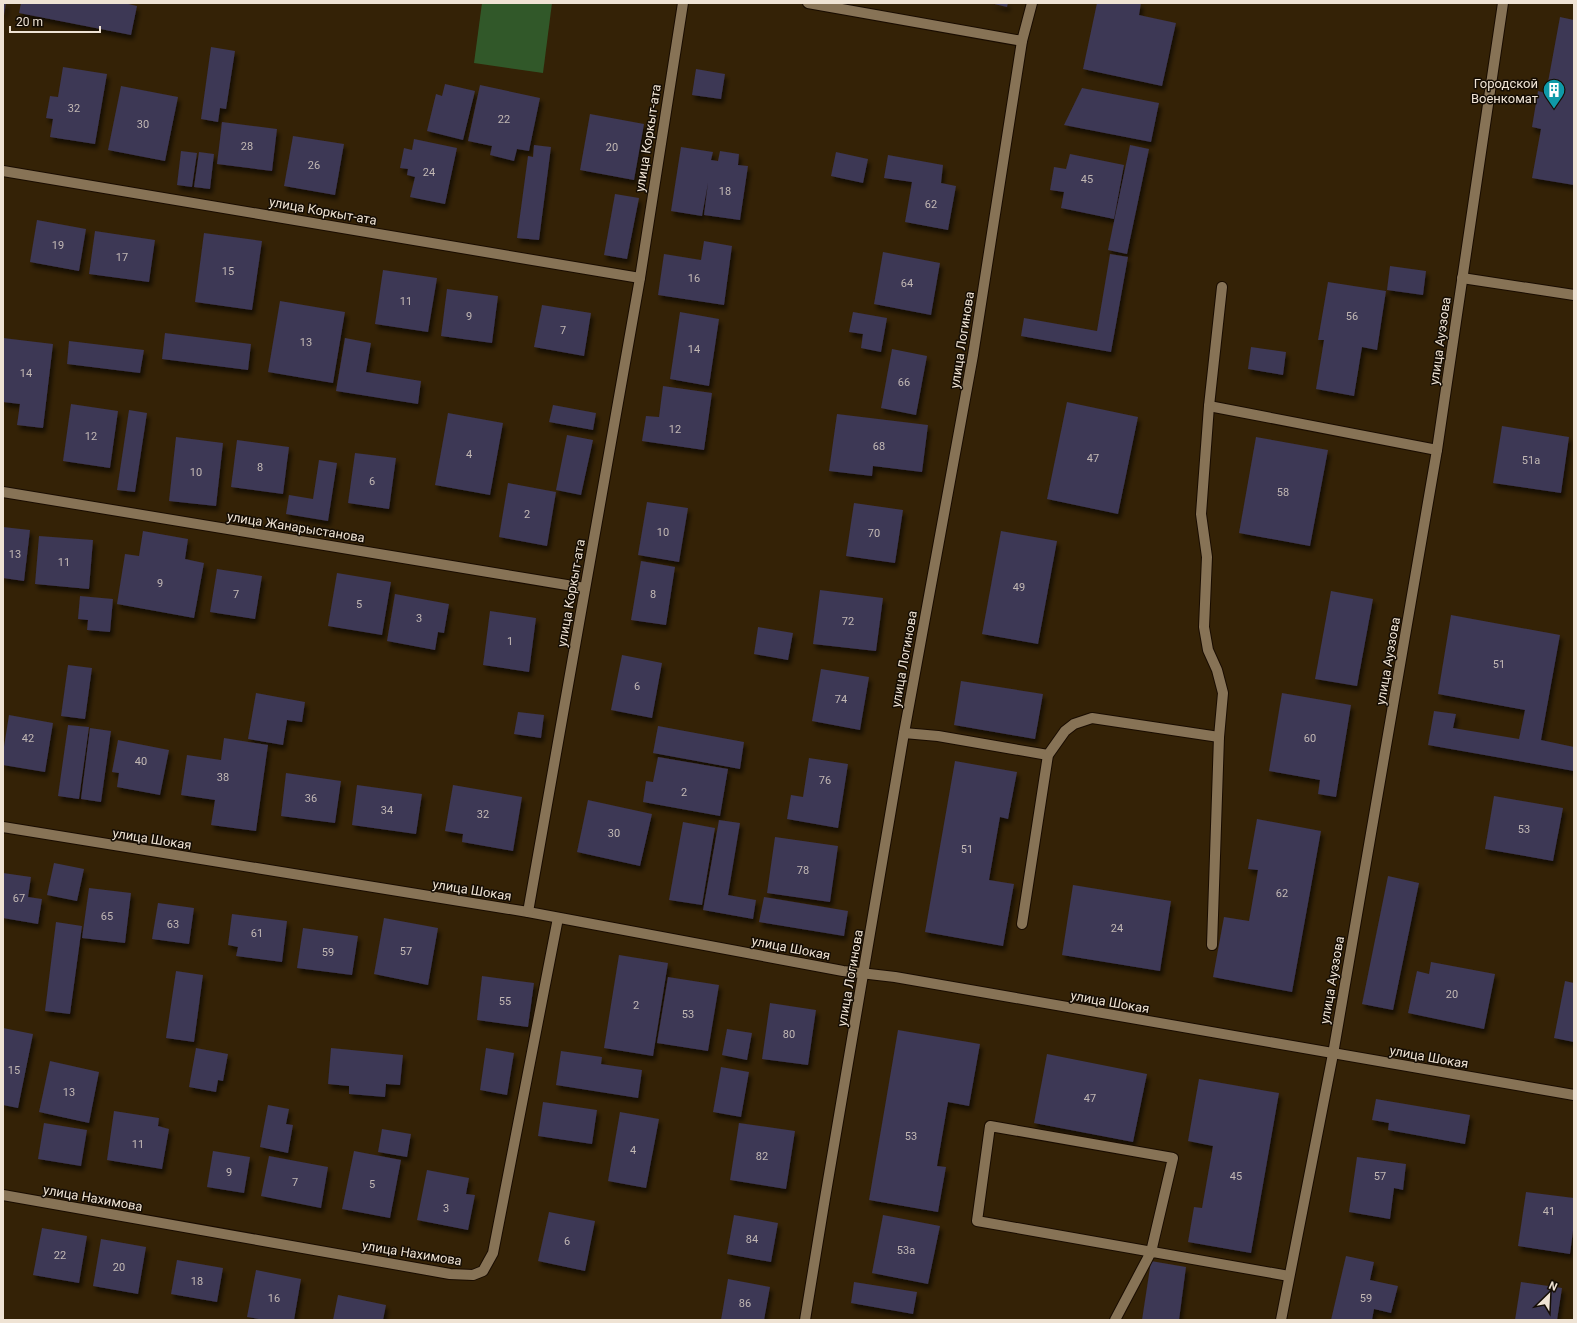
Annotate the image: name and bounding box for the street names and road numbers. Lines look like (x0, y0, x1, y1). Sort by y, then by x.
street label: улица Коркыт-ата (632, 83, 664, 193)
street label: улица Коркыт-ата (268, 194, 378, 228)
street label: улица Логинова (947, 290, 977, 390)
street label: улица Ауэзова (1426, 296, 1454, 386)
street label: улица Жанарыстанова (226, 509, 366, 545)
street label: улица Коркыт-ата (554, 538, 588, 648)
street label: улица Логинова (888, 609, 920, 709)
street label: улица Ауэзова (1373, 616, 1403, 706)
street label: улица Шокая (111, 825, 193, 853)
street label: улица Шокая (431, 876, 513, 904)
street label: улица Логинова (834, 928, 866, 1028)
street label: улица Шокая (750, 933, 832, 963)
street label: улица Ауэзова (1317, 935, 1347, 1025)
street label: улица Шокая (1069, 988, 1151, 1016)
street label: улица Шокая (1388, 1043, 1470, 1071)
street label: улица Нахимова (42, 1182, 144, 1214)
street label: улица Нахимова (361, 1238, 463, 1268)

